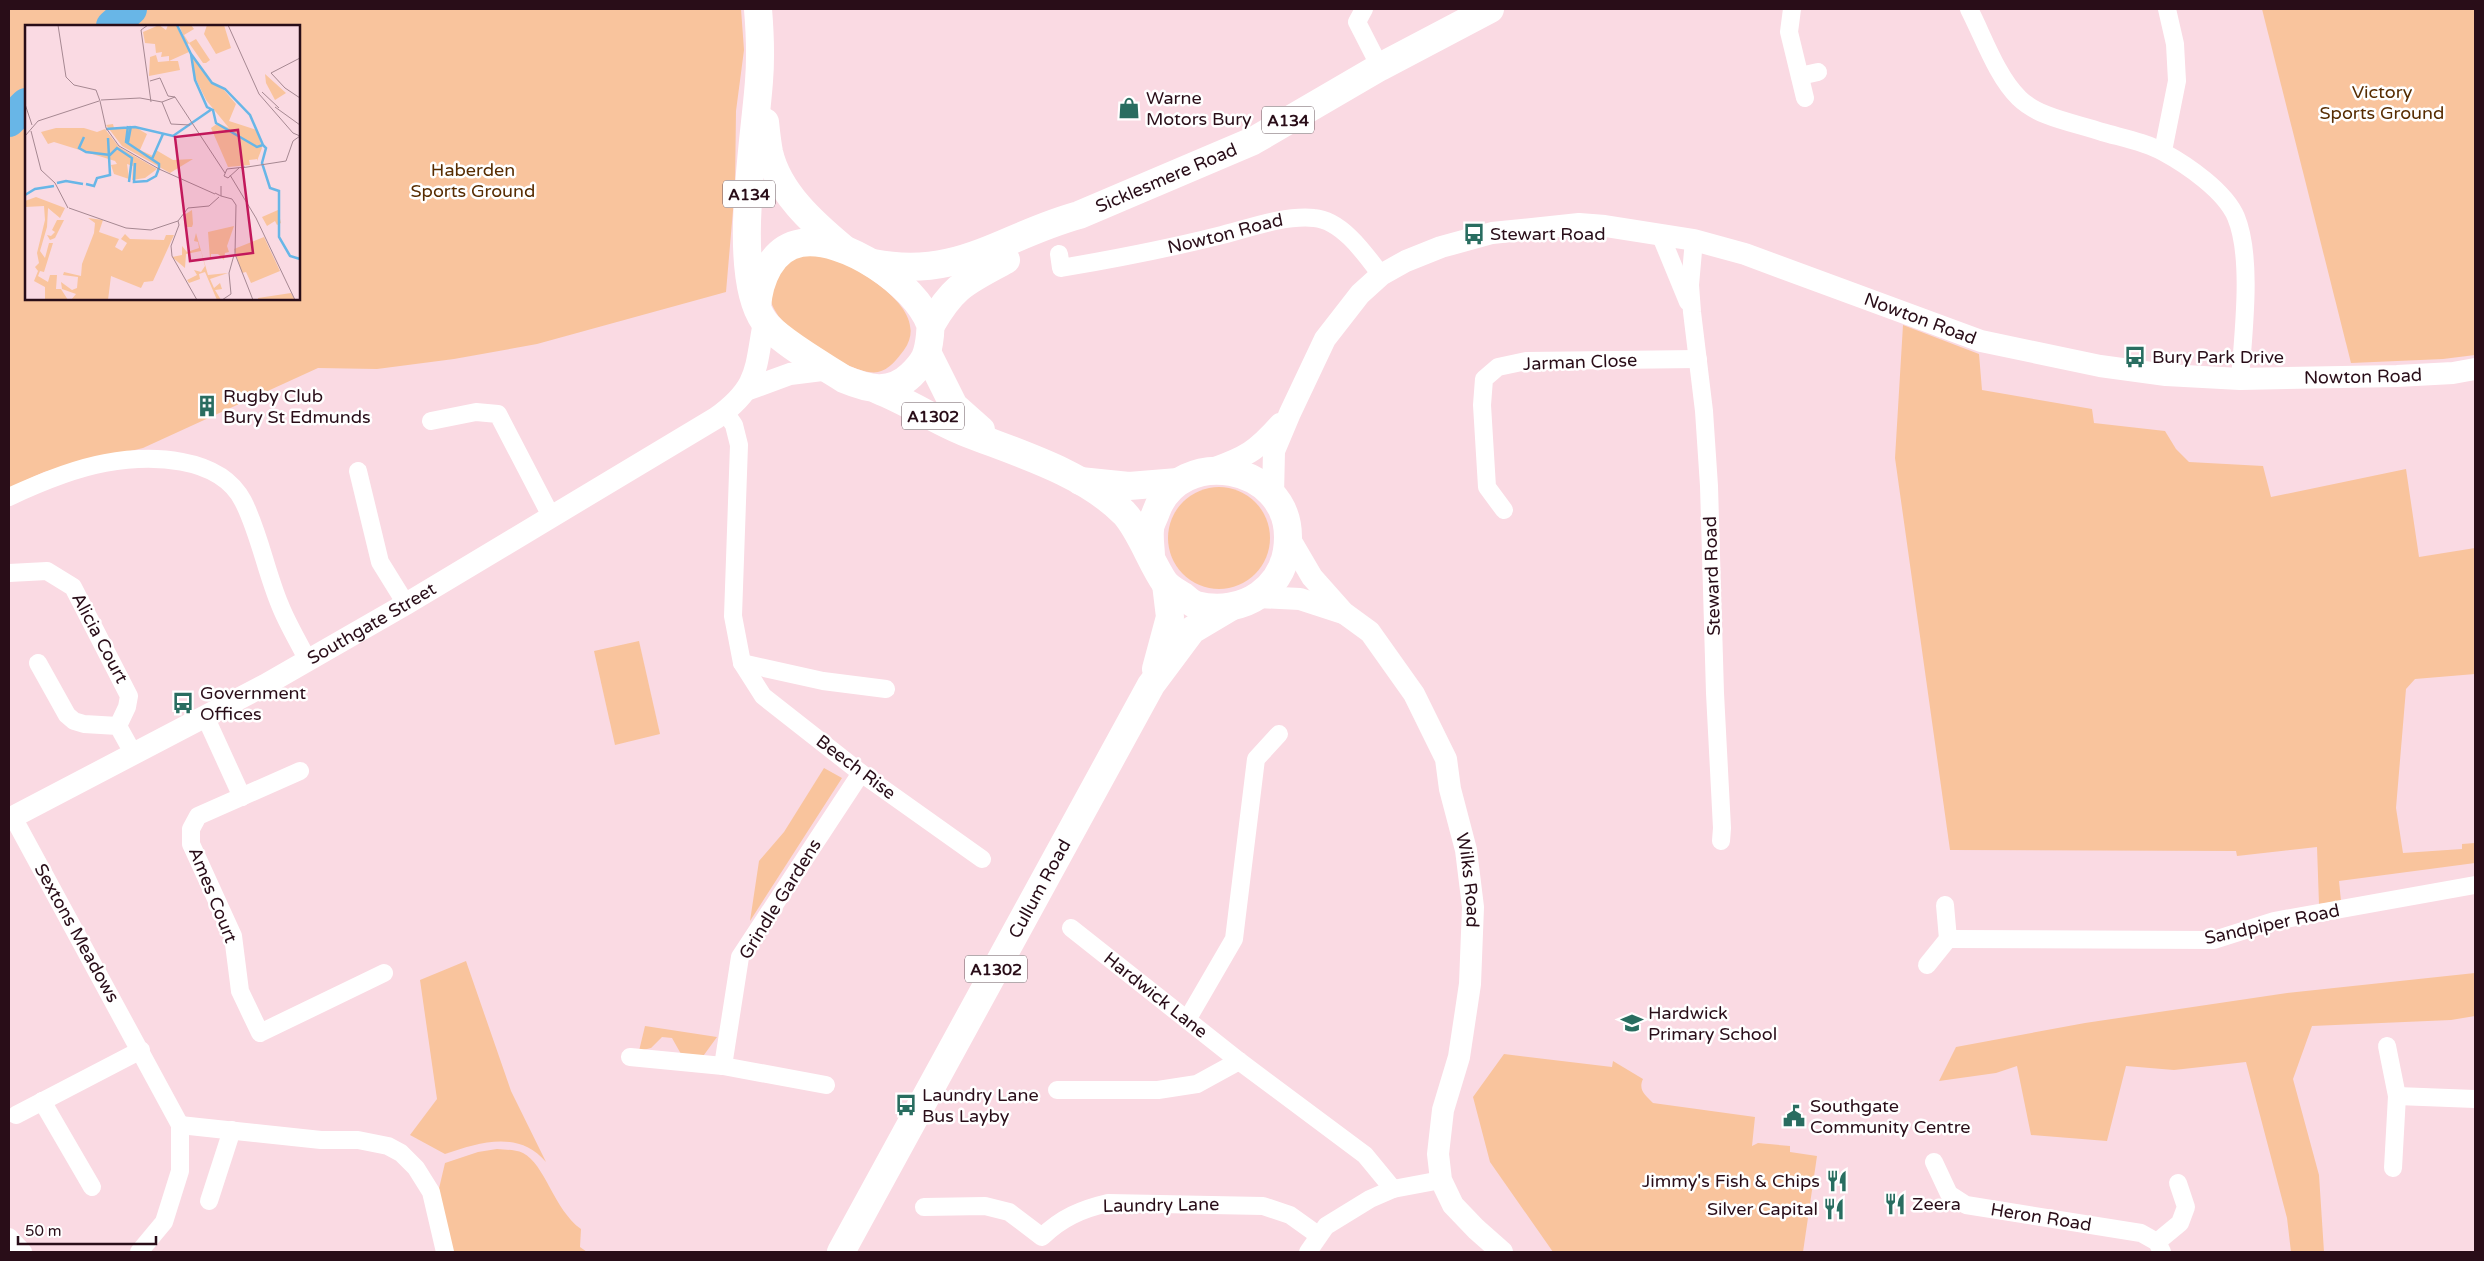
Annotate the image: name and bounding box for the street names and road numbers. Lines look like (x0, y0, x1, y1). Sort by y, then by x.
road number: A134 (1262, 106, 1314, 134)
street label: Sicklesmere Road (1092, 138, 1240, 218)
road number: A134 (723, 180, 775, 208)
street label: Nowton Road (1165, 209, 1285, 258)
street label: Nowton Road (1861, 288, 1980, 349)
street label: Jarman Close (1522, 349, 1638, 375)
street label: Nowton Road (2304, 364, 2423, 389)
road number: A1302 (902, 402, 964, 430)
street label: Steward Road (1699, 516, 1725, 636)
street label: Southgate Street (303, 577, 440, 669)
street label: Alicia Court (67, 589, 133, 687)
street label: Beech Rise (812, 730, 900, 804)
street label: Wilks Road (1451, 830, 1484, 928)
street label: Grindle Gardens (734, 835, 826, 963)
street label: Cullum Road (1004, 835, 1076, 942)
street label: Ames Court (184, 844, 242, 946)
street label: Sextons Meadows (30, 860, 124, 1006)
street label: Sandpiper Road (2202, 899, 2342, 949)
street label: Hardwick Lane (1099, 947, 1212, 1043)
road number: A1302 (965, 956, 1027, 982)
street label: Laundry Lane (1103, 1193, 1219, 1217)
street label: Heron Road (1989, 1198, 2093, 1236)

